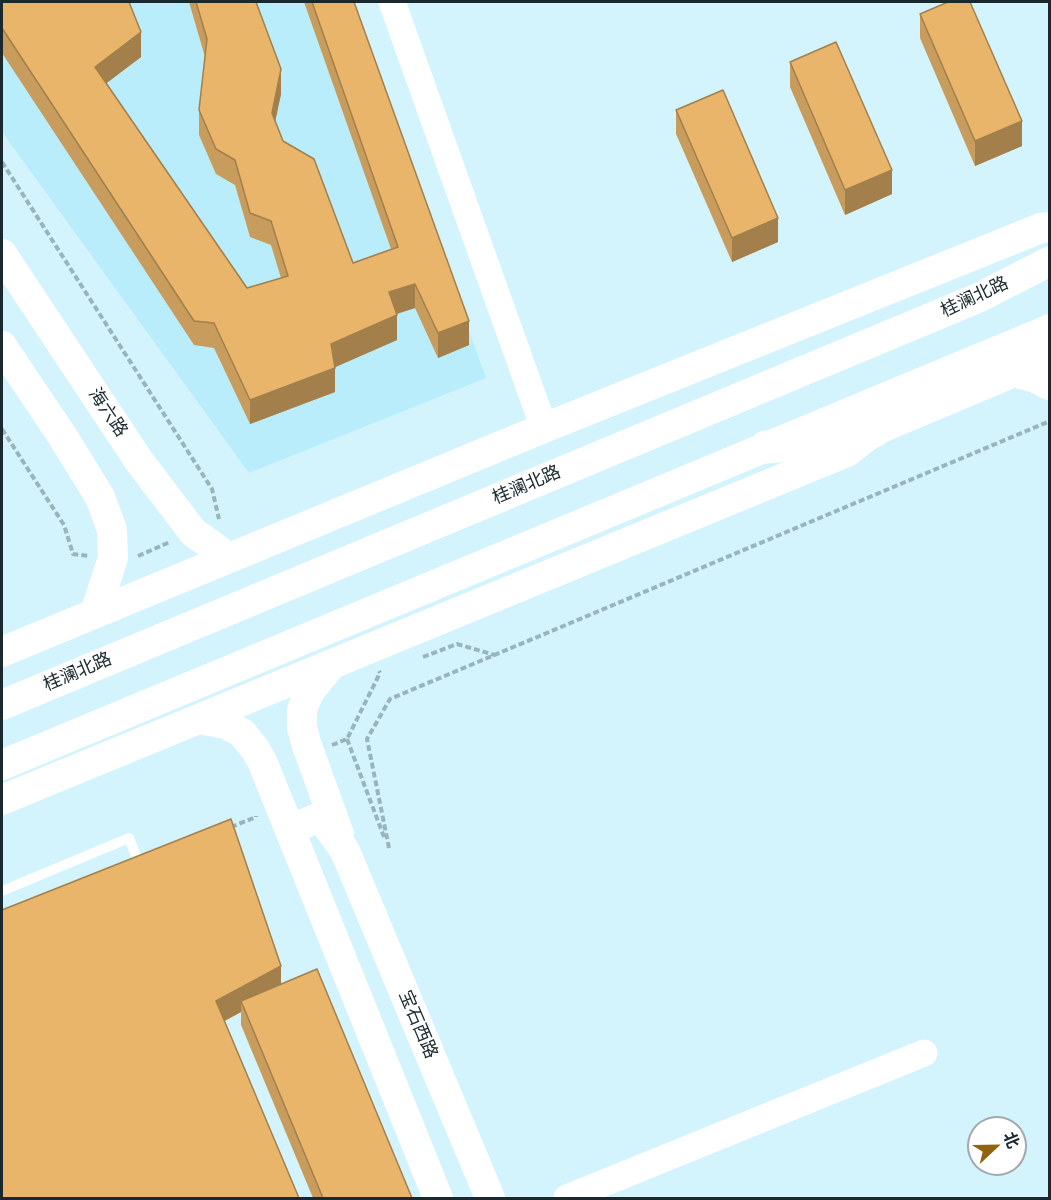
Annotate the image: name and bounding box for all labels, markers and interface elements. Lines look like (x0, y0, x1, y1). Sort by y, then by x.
street label: 桂澜北路 (938, 273, 1012, 323)
street label: 海六路 (83, 385, 131, 441)
street label: 桂澜北路 (490, 462, 564, 510)
street label: 桂澜北路 (41, 649, 115, 697)
street label: 宝石西路 (393, 988, 441, 1062)
north arrow (967, 1116, 1027, 1176)
text: 北 (998, 1128, 1026, 1152)

